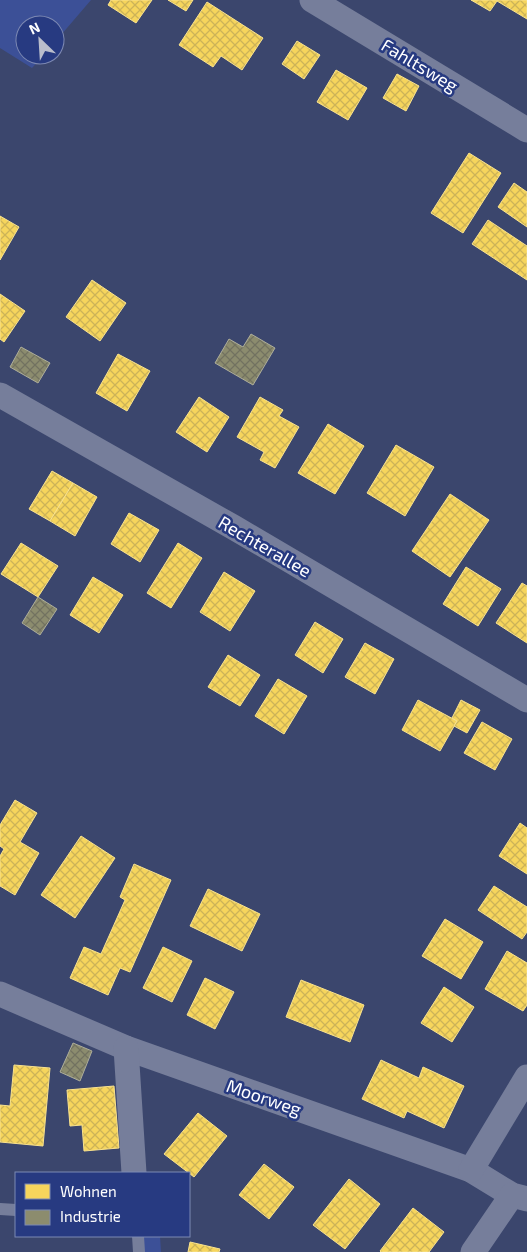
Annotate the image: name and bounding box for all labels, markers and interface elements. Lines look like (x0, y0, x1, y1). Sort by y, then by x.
north arrow (15, 15, 65, 65)
text: N (26, 18, 42, 38)
street label: Fahltsweg (378, 34, 462, 96)
street label: Rechterallee (215, 511, 315, 581)
street label: Moorweg (224, 1074, 304, 1120)
legend (15, 1172, 190, 1237)
text: Wohnen (60, 1182, 117, 1200)
text: Industrie (60, 1207, 121, 1225)

